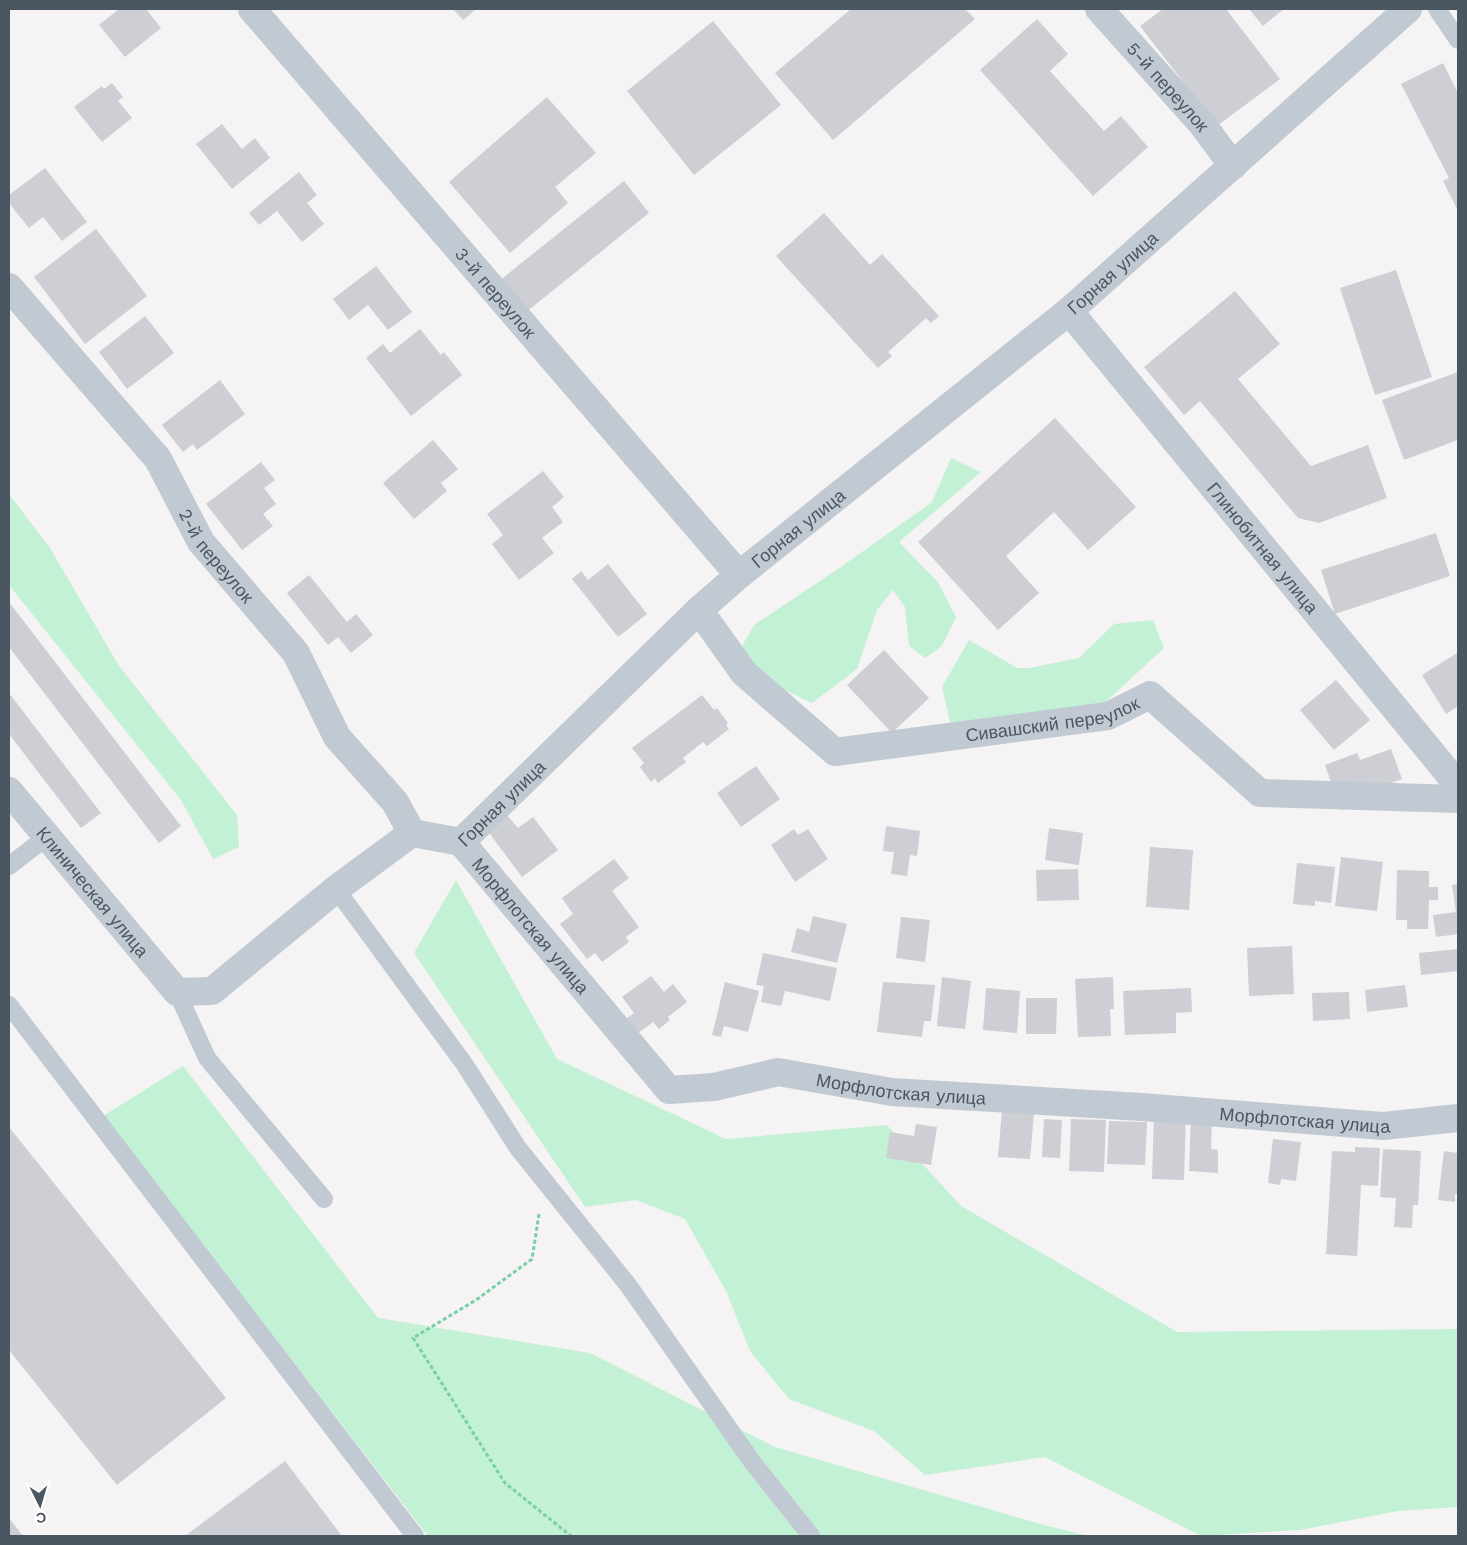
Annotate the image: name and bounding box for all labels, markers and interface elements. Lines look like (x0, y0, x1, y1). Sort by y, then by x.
street label: 5-й переулок (1123, 37, 1214, 135)
street label: Горная улица (1063, 226, 1162, 318)
street label: 3-й переулок (451, 243, 541, 342)
street label: Глинобитная улица (1203, 478, 1324, 618)
street label: Горная улица (747, 483, 850, 572)
street label: 2-й переулок (175, 505, 259, 607)
street label: Сивашский переулок (964, 692, 1142, 745)
street label: Горная улица (453, 755, 550, 850)
street label: Клиническая улица (33, 822, 154, 962)
street label: Морфлотская улица (468, 853, 595, 998)
street label: Морфлотская улица (815, 1068, 988, 1108)
street label: Морфлотская улица (1219, 1103, 1392, 1137)
north arrow (15, 1480, 65, 1530)
text: С (35, 1510, 47, 1526)

